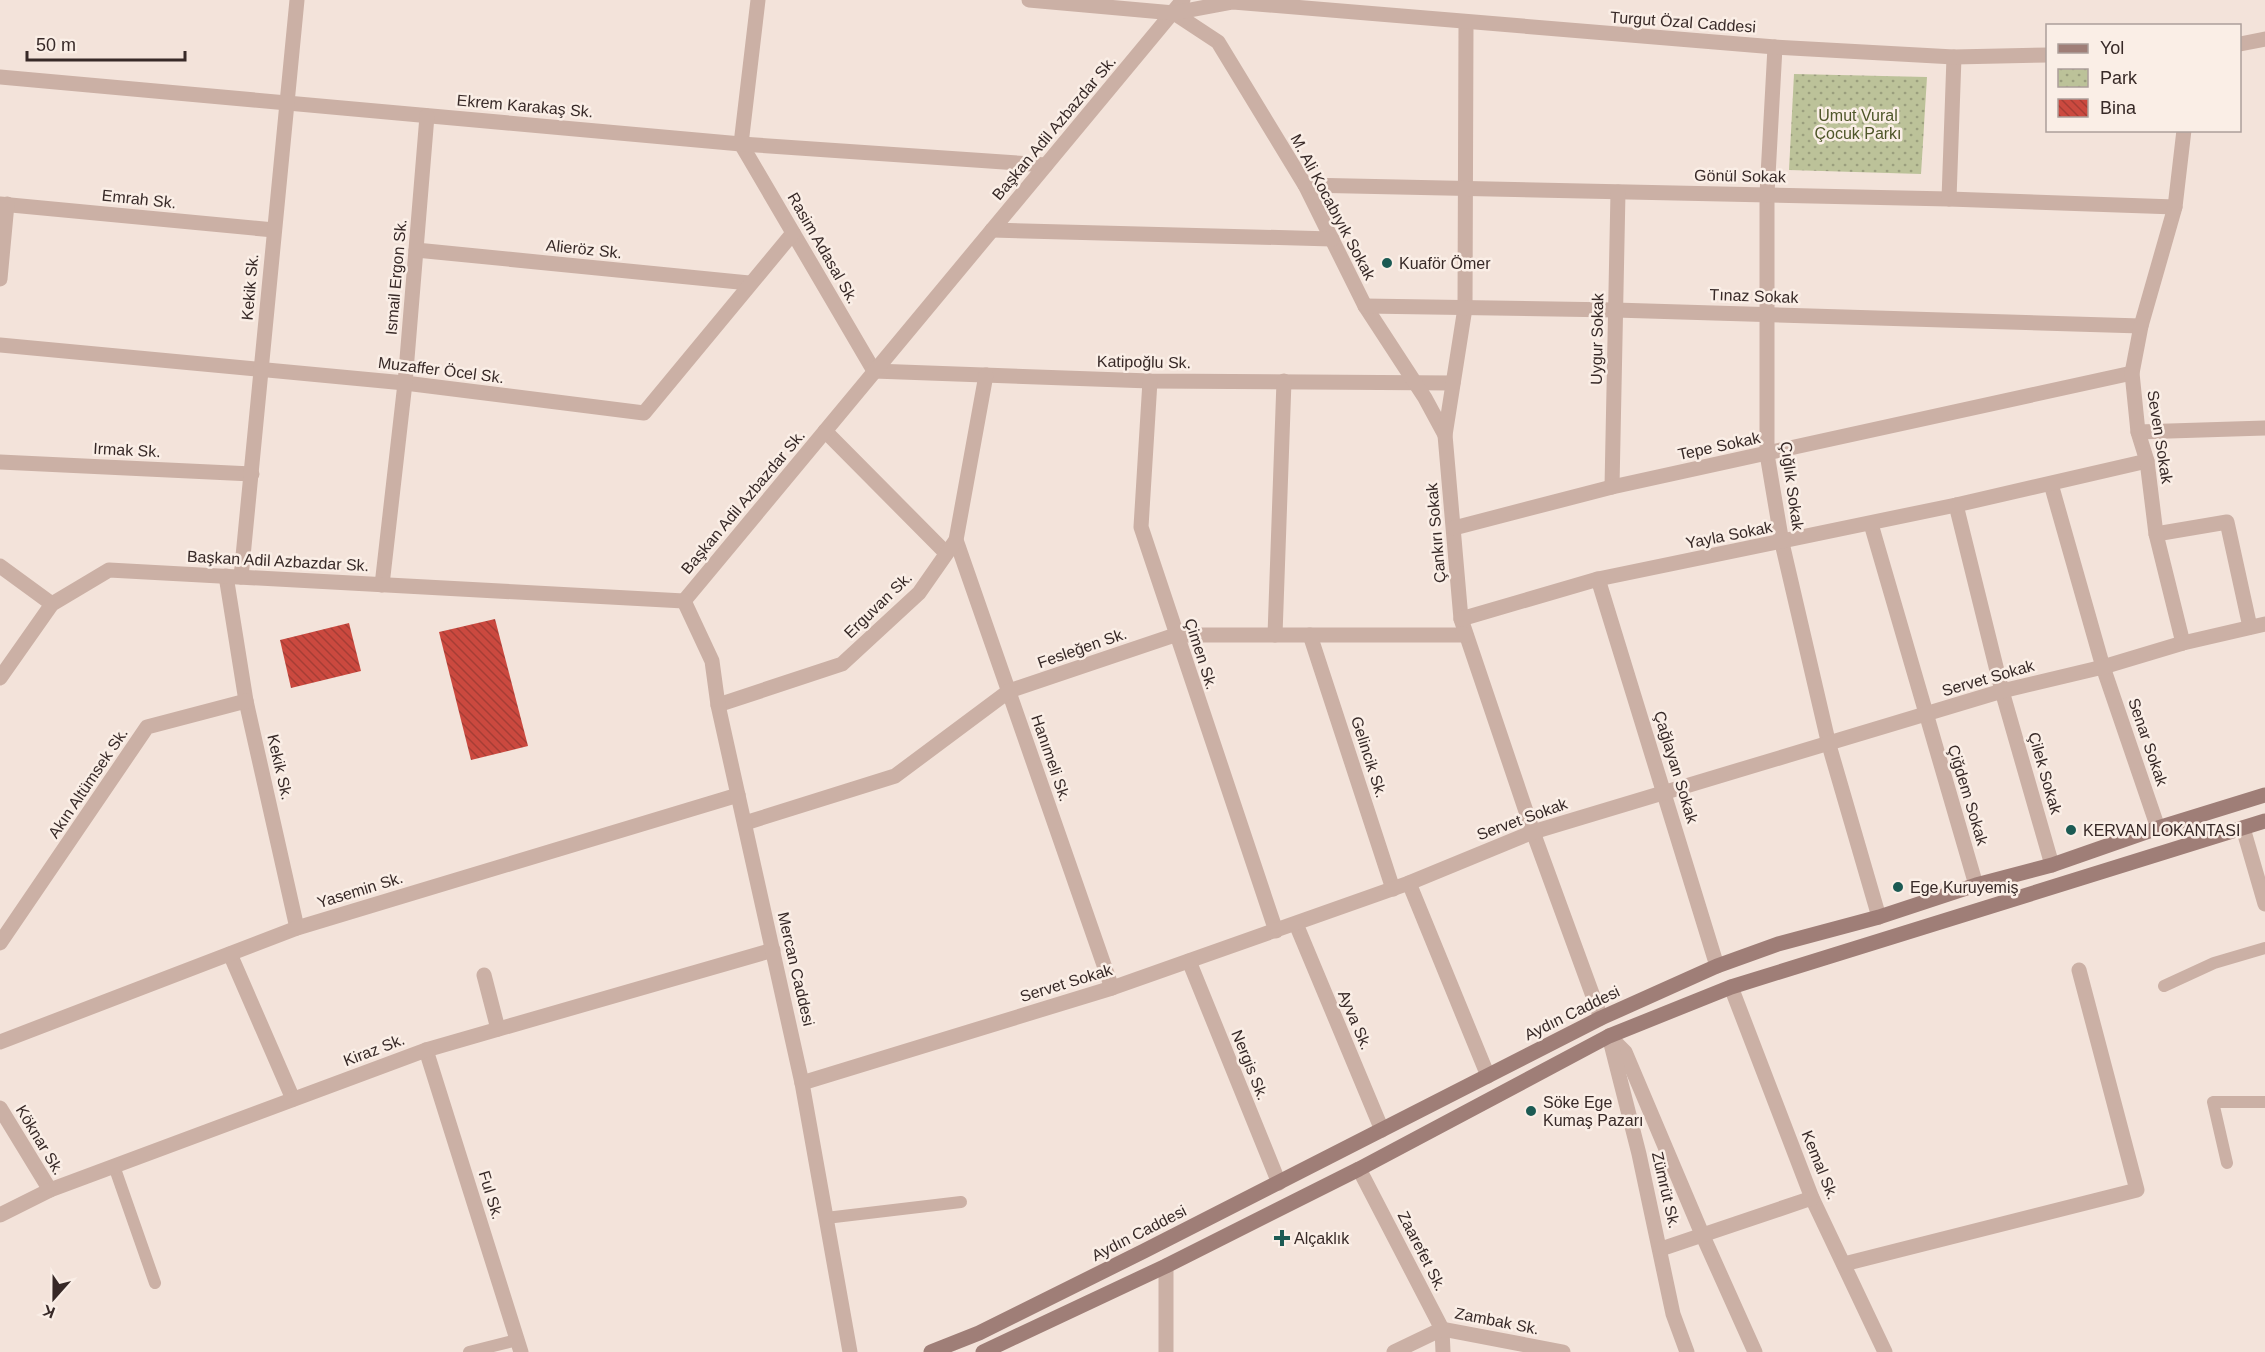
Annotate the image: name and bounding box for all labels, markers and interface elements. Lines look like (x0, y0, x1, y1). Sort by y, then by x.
street label: Turgut Özal Caddesi (1610, 8, 1756, 36)
scale bar (27, 24, 184, 62)
legend (2046, 24, 2241, 132)
text: 50 m (36, 35, 76, 55)
text: Yol (2100, 38, 2124, 58)
street label: Başkan Adil Azbazdar Sk. (989, 53, 1119, 203)
text: Park (2100, 68, 2138, 88)
street label: Ekrem Karakaş Sk. (456, 92, 594, 120)
text: Bina (2100, 98, 2137, 118)
park label: Umut Vural Çocuk Parkı (1814, 107, 1902, 142)
street label: M. Ali Kocabıyık Sokak (1287, 131, 1379, 284)
street label: Gönül Sokak (1694, 167, 1787, 185)
street label: Emrah Sk. (101, 187, 177, 211)
street label: Rasim Adasal Sk. (784, 189, 862, 307)
street label: Ismail Ergon Sk. (382, 218, 410, 336)
street label: Alieröz Sk. (545, 237, 623, 261)
street label: Kekik Sk. (239, 253, 261, 321)
place label: Kuaför Ömer (1399, 255, 1491, 272)
marker: Kuaför Ömer (1380, 256, 1394, 270)
street label: Tınaz Sokak (1709, 286, 1800, 306)
street label: Uygur Sokak (1588, 292, 1606, 385)
street label: Katipoğlu Sk. (1097, 353, 1191, 371)
street label: Muzaffer Öcel Sk. (377, 354, 505, 386)
street label: Seven Sokak (2144, 389, 2176, 486)
street label: Başkan Adil Azbazdar Sk. (678, 427, 808, 577)
street label: Tepe Sokak (1676, 429, 1763, 463)
street label: Irmak Sk. (93, 440, 161, 460)
street label: Çığlık Sokak (1777, 440, 1807, 533)
street label: Çankırı Sokak (1423, 481, 1449, 584)
street label: Yayla Sokak (1684, 518, 1775, 552)
street label: Başkan Adil Azbazdar Sk. (187, 548, 369, 574)
street label: Erguvan Sk. (841, 569, 915, 641)
street label: Çimen Sk. (1182, 616, 1220, 692)
street label: Fesleğen Sk. (1035, 625, 1129, 671)
street label: Servet Sokak (1940, 656, 2037, 699)
street label: Senar Sokak (2125, 696, 2171, 789)
street label: Çağlayan Sokak (1651, 709, 1701, 826)
street label: Hanımeli Sk. (1028, 712, 1074, 804)
street label: Gelincik Sk. (1348, 714, 1390, 800)
street label: Akın Altümsek Sk. (45, 725, 131, 841)
street label: Çilek Sokak (2025, 730, 2065, 817)
street label: Kekik Sk. (264, 733, 296, 801)
street label: Çiğdem Sokak (1945, 743, 1992, 848)
street label: Servet Sokak (1474, 794, 1571, 843)
place label: KERVAN LOKANTASI (2083, 822, 2240, 839)
marker: KERVAN LOKANTASI (2064, 823, 2078, 837)
street label: Yasemin Sk. (315, 869, 405, 911)
place label: Ege Kuruyemiş (1910, 879, 2019, 896)
marker: Ege Kuruyemiş (1891, 880, 1905, 894)
street label: Mercan Caddesi (775, 910, 817, 1028)
street label: Servet Sokak (1018, 961, 1115, 1005)
street label: Aydın Caddesi (1522, 983, 1622, 1043)
street label: Ayva Sk. (1335, 988, 1375, 1052)
street label: Nergis Sk. (1228, 1028, 1272, 1102)
street label: Kiraz Sk. (341, 1031, 407, 1069)
place label: Söke Ege Kumaş Pazarı (1543, 1094, 1643, 1129)
street label: Köknar Sk. (13, 1102, 67, 1178)
marker: Söke Ege Kumaş Pazarı (1524, 1104, 1538, 1118)
street label: Kemal Sk. (1798, 1128, 1842, 1202)
street label: Zümrüt Sk. (1649, 1150, 1683, 1230)
street label: Ful Sk. (476, 1169, 506, 1221)
street label: Aydın Caddesi (1089, 1202, 1189, 1264)
street label: Zaarefet Sk. (1395, 1208, 1449, 1294)
place label: Alçaklık (1294, 1230, 1350, 1247)
marker: Alçaklık (1275, 1231, 1289, 1245)
north arrow (24, 1268, 84, 1328)
text: K (40, 1301, 57, 1322)
street label: Zambak Sk. (1453, 1305, 1541, 1337)

